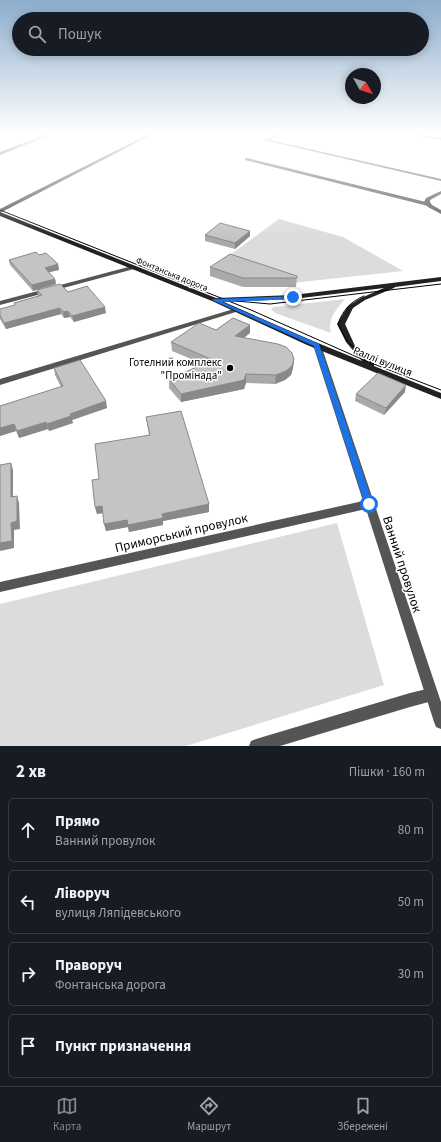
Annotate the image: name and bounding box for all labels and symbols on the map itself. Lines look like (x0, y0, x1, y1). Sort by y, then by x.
north arrow (345, 68, 381, 104)
street label: Фонтанська дорога (134, 254, 210, 295)
route end (284, 288, 302, 306)
street label: Раллі вулиця (351, 343, 415, 380)
place label: Готелний комплекс "Промінада" (129, 355, 222, 383)
marker: Готелний комплекс "Промінада" (225, 363, 235, 373)
route start (360, 495, 378, 513)
street label: Приморський провулок (113, 509, 250, 557)
street label: Ванний провулок (378, 514, 426, 615)

